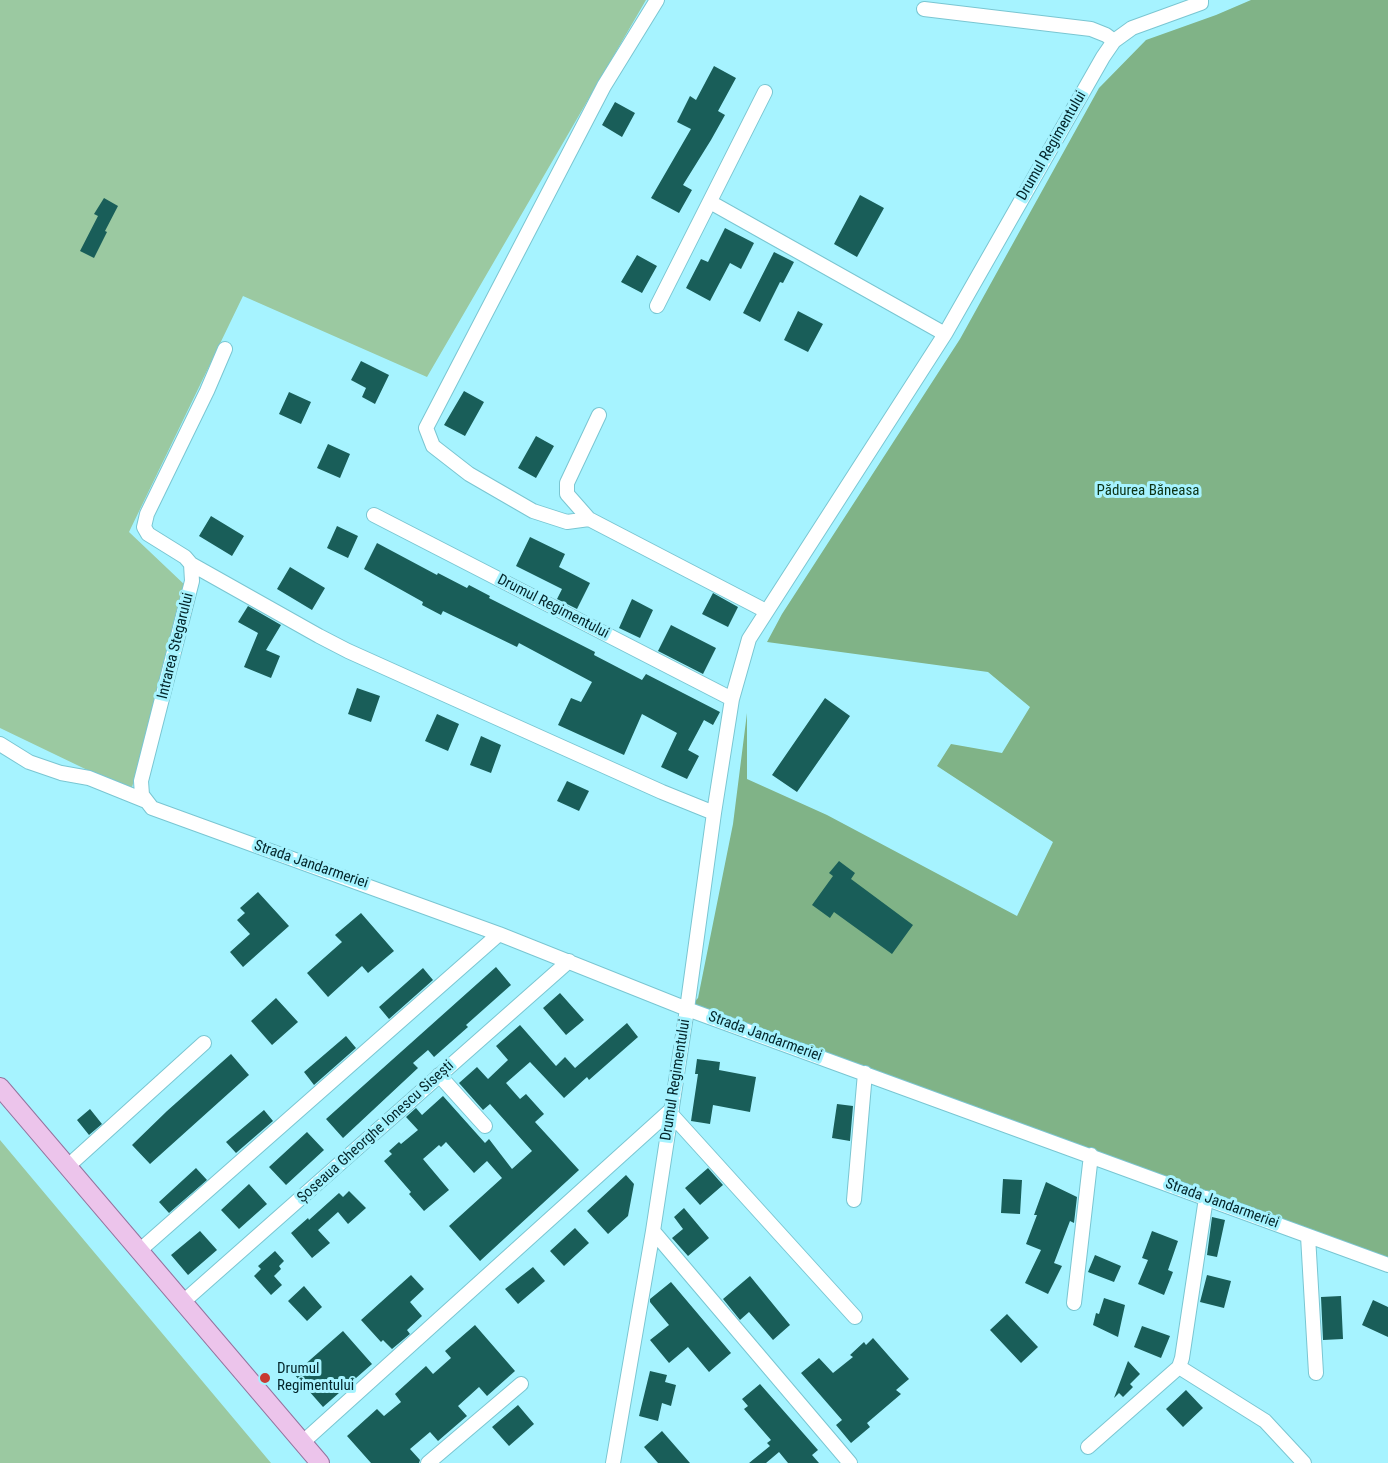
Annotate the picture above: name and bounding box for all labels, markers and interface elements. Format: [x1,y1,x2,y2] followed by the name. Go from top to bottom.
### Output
[1013,88,1091,204] street label: Drumul Regimentului
[1096,482,1200,500] park label: Pădurea Băneasa
[494,571,612,643] street label: Drumul Regimentului
[154,591,198,701] street label: Intrarea Stegarului
[252,837,370,893] street label: Strada Jandarmeriei
[706,1008,824,1066] street label: Strada Jandarmeriei
[657,1018,695,1142] street label: Drumul Regimentului
[294,1057,458,1207] street label: Șoseaua Gheorghe Ionescu Sisești
[1163,1175,1281,1233] street label: Strada Jandarmeriei
[277,1360,354,1395] place label: Drumul Regimentului
[258,1371,272,1385] marker: Drumul Regimentului

